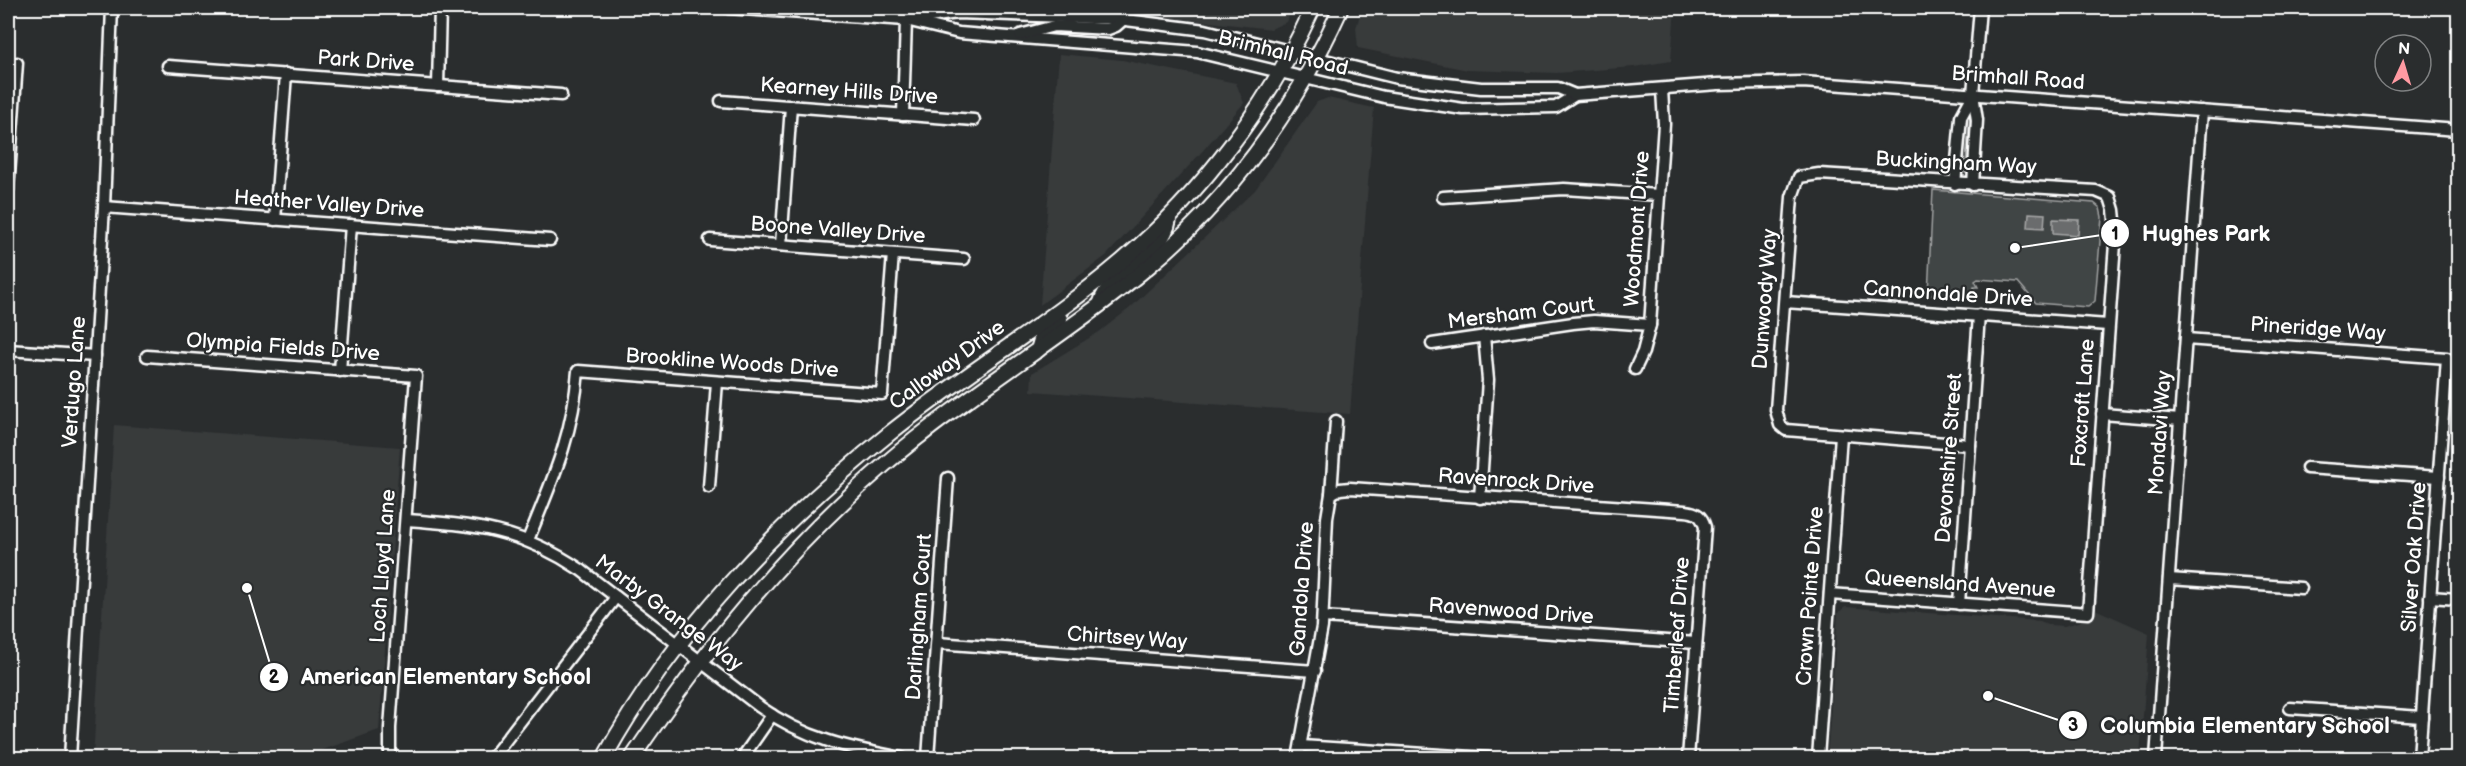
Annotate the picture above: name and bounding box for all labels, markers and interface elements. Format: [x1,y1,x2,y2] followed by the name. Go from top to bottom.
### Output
[1215,25,1351,81] street label: Brimhall Road
[2373,33,2433,93] north arrow
[2397,40,2411,59] text: N
[317,45,415,77] street label: Park Drive
[1951,61,2085,95] street label: Brimhall Road
[759,72,939,110] street label: Kearney Hills Drive
[1875,146,2038,180] street label: Buckingham Way
[1619,150,1655,308] street label: Woodmont Drive
[233,185,425,223] street label: Heather Valley Drive
[750,211,926,249] street label: Boone Valley Drive
[2100,213,2282,253] callout: Hughes Park
[2142,221,2271,248] text: Hughes Park
[2111,224,2119,245] text: 1
[1748,227,1782,370] street label: Dunwoody Way
[1862,276,2034,312] street label: Cannondale Drive
[1446,292,1596,334] street label: Mersham Court
[2249,312,2387,346] street label: Pineridge Way
[57,315,91,449] street label: Verdugo Lane
[884,315,1010,415] street label: Calloway Drive
[185,328,381,366] street label: Olympia Fields Drive
[2066,338,2100,468] street label: Foxcroft Lane
[625,343,839,383] street label: Brookline Woods Drive
[2143,369,2177,496] street label: Mondavi Way
[1931,372,1967,544] street label: Devonshire Street
[1437,463,1595,499] street label: Ravenrock Drive
[2396,481,2432,633] street label: Silver Oak Drive
[365,488,401,644] street label: Loch Lloyd Lane
[1791,505,1829,687] street label: Crown Pointe Drive
[1285,521,1319,657] street label: Gandola Drive
[901,532,937,701] street label: Darlingham Court
[590,549,748,677] street label: Marby Grange Way
[1659,556,1695,714] street label: Timberleaf Drive
[1864,565,2056,603] street label: Queensland Avenue
[1427,593,1595,629] street label: Ravenwood Drive
[1066,621,1188,655] street label: Chirtsey Way
[259,657,604,697] callout: American Elementary School
[300,664,591,691] text: American Elementary School
[269,667,280,688] text: 2
[2058,705,2402,745] callout: Columbia Elementary School
[2100,713,2390,740] text: Columbia Elementary School
[2068,715,2078,736] text: 3

